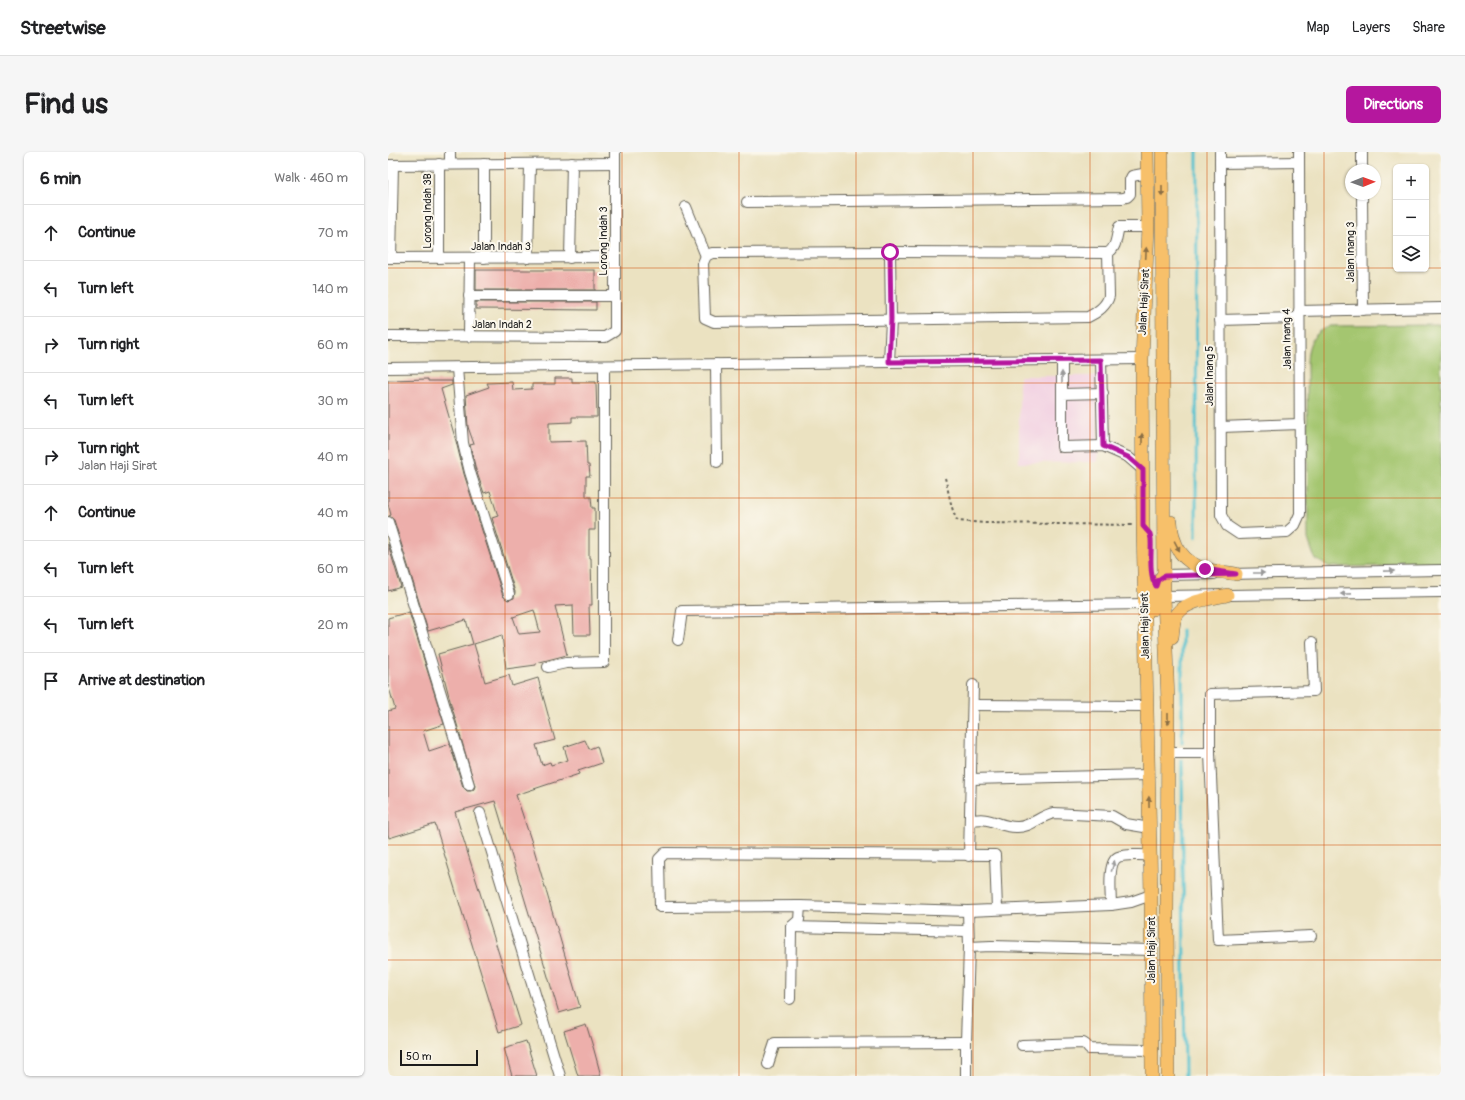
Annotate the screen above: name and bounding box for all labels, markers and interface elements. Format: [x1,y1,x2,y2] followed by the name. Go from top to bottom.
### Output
[20,16,106,40] text: Streetwise
[1307,19,1330,36] text: Map
[1352,19,1390,36] text: Layers
[1412,19,1445,36] text: Share
[1346,86,1441,123] button: Directions
[24,87,108,122] text: Find us
[1345,164,1381,200] north arrow
[1393,164,1429,272] map controls
[1393,164,1429,200] button: +
[40,168,81,189] text: 6 min
[274,170,348,186] text: Walk · 460 m
[421,173,434,249] street label: Lorong Indah 3B
[1159,185,1165,198] one-way arrow
[1393,200,1429,236] button: −
[597,206,610,276] street label: Lorong Indah 3
[40,222,62,244] icon: ahead
[1344,222,1357,282] street label: Jalan Inang 3
[78,223,136,242] text: Continue
[318,225,348,241] text: 70 m
[1393,236,1429,272] button: layers
[471,240,531,253] street label: Jalan Indah 3
[881,243,899,261] route start
[1143,247,1150,259] one-way arrow
[1136,268,1152,336] street label: Jalan Haji Sirat
[40,278,62,300] icon: left
[78,279,134,298] text: Turn left
[312,281,348,297] text: 140 m
[1280,308,1294,370] street label: Jalan Inang 4
[472,318,532,331] street label: Jalan Indah 2
[40,334,62,356] icon: right
[78,335,139,354] text: Turn right
[317,337,348,353] text: 60 m
[1203,346,1216,406] street label: Jalan Inang 5
[1059,370,1065,383] one-way arrow
[40,390,62,412] icon: left
[78,391,134,410] text: Turn left
[318,393,348,409] text: 30 m
[1139,432,1145,445] one-way arrow
[78,439,139,458] text: Turn right
[40,446,62,468] icon: right
[317,449,348,465] text: 40 m
[78,458,157,474] text: Jalan Haji Sirat
[40,502,62,524] icon: ahead
[78,503,136,522] text: Continue
[317,505,348,521] text: 40 m
[1174,540,1180,552] one-way arrow
[40,558,62,580] icon: left
[78,559,134,578] text: Turn left
[1196,560,1214,578] route end
[317,561,348,577] text: 60 m
[1383,568,1396,574] one-way arrow
[1253,570,1266,576] one-way arrow
[1339,591,1352,597] one-way arrow
[1138,592,1152,660] street label: Jalan Haji Sirat
[40,614,62,636] icon: left
[78,615,134,634] text: Turn left
[317,617,348,633] text: 20 m
[40,670,62,692] icon: arrive
[78,671,205,690] text: Arrive at destination
[1165,713,1171,726] one-way arrow
[1146,795,1152,808] one-way arrow
[1110,860,1116,872] one-way arrow
[1145,916,1158,983] street label: Jalan Haji Sirat
[400,1048,478,1067] scale bar
[406,1050,432,1063] text: 50 m

